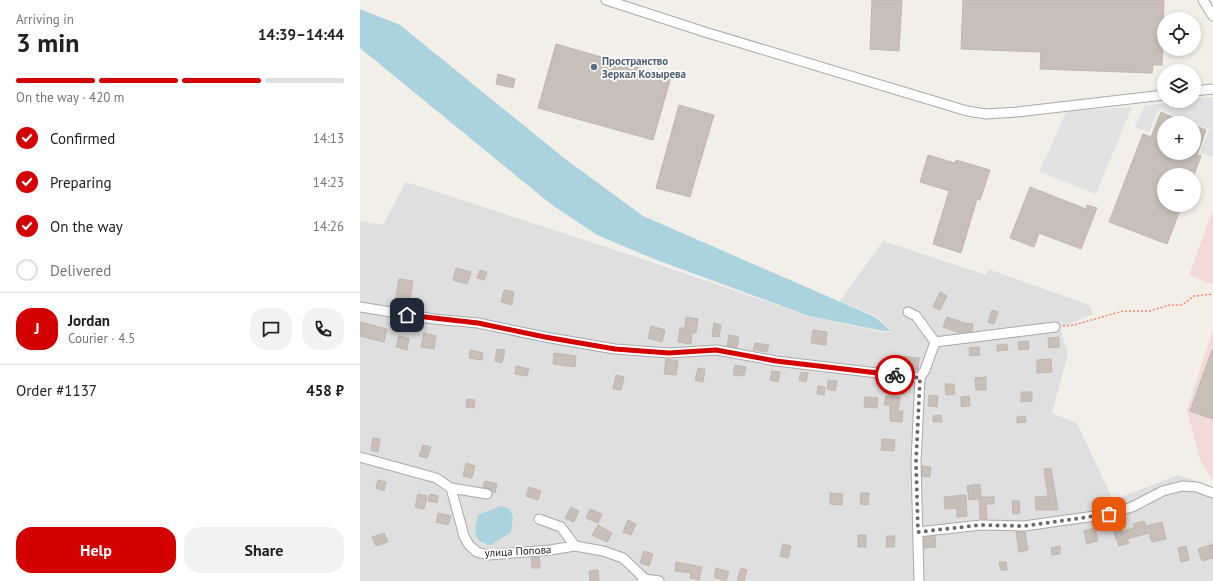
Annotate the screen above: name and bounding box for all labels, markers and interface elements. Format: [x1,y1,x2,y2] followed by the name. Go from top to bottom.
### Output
[16,11,74,28] text: Arriving in
[1157,12,1201,212] map controls
[1157,12,1201,56] button: locate
[258,25,344,44] text: 14:39–14:44
[16,26,79,59] text: 3 min
[602,54,686,81] place label: Пространство Зеркал Козырева
[589,62,599,72] marker: Пространство Зеркал Козырева
[1157,64,1201,108] button: layers
[16,89,124,106] text: On the way · 420 m
[1157,116,1201,160] button: +
[16,127,38,149] icon: check
[50,129,115,148] text: Confirmed
[313,130,344,147] text: 14:13
[1157,168,1201,212] button: −
[16,171,38,193] icon: check
[50,173,112,192] text: Preparing
[313,174,344,191] text: 14:23
[16,215,38,237] icon: check
[50,217,123,236] text: On the way
[313,218,344,235] text: 14:26
[50,261,111,280] text: Delivered
[390,298,424,332] pin
[396,304,418,326] icon: home
[250,308,292,350] button: chat
[302,308,344,350] button: phone
[68,311,110,330] text: Jordan
[34,319,40,338] text: J
[68,330,135,347] text: Courier · 4.5
[875,355,915,395] courier
[884,364,906,386] icon: bike
[16,381,97,400] text: Order #1137
[306,381,344,400] text: 458 ₽
[1092,497,1126,531] pin
[1098,503,1120,525] icon: bag
[16,527,176,573] button: Help
[184,527,344,573] button: Share
[484,542,552,560] street label: улица Попова

